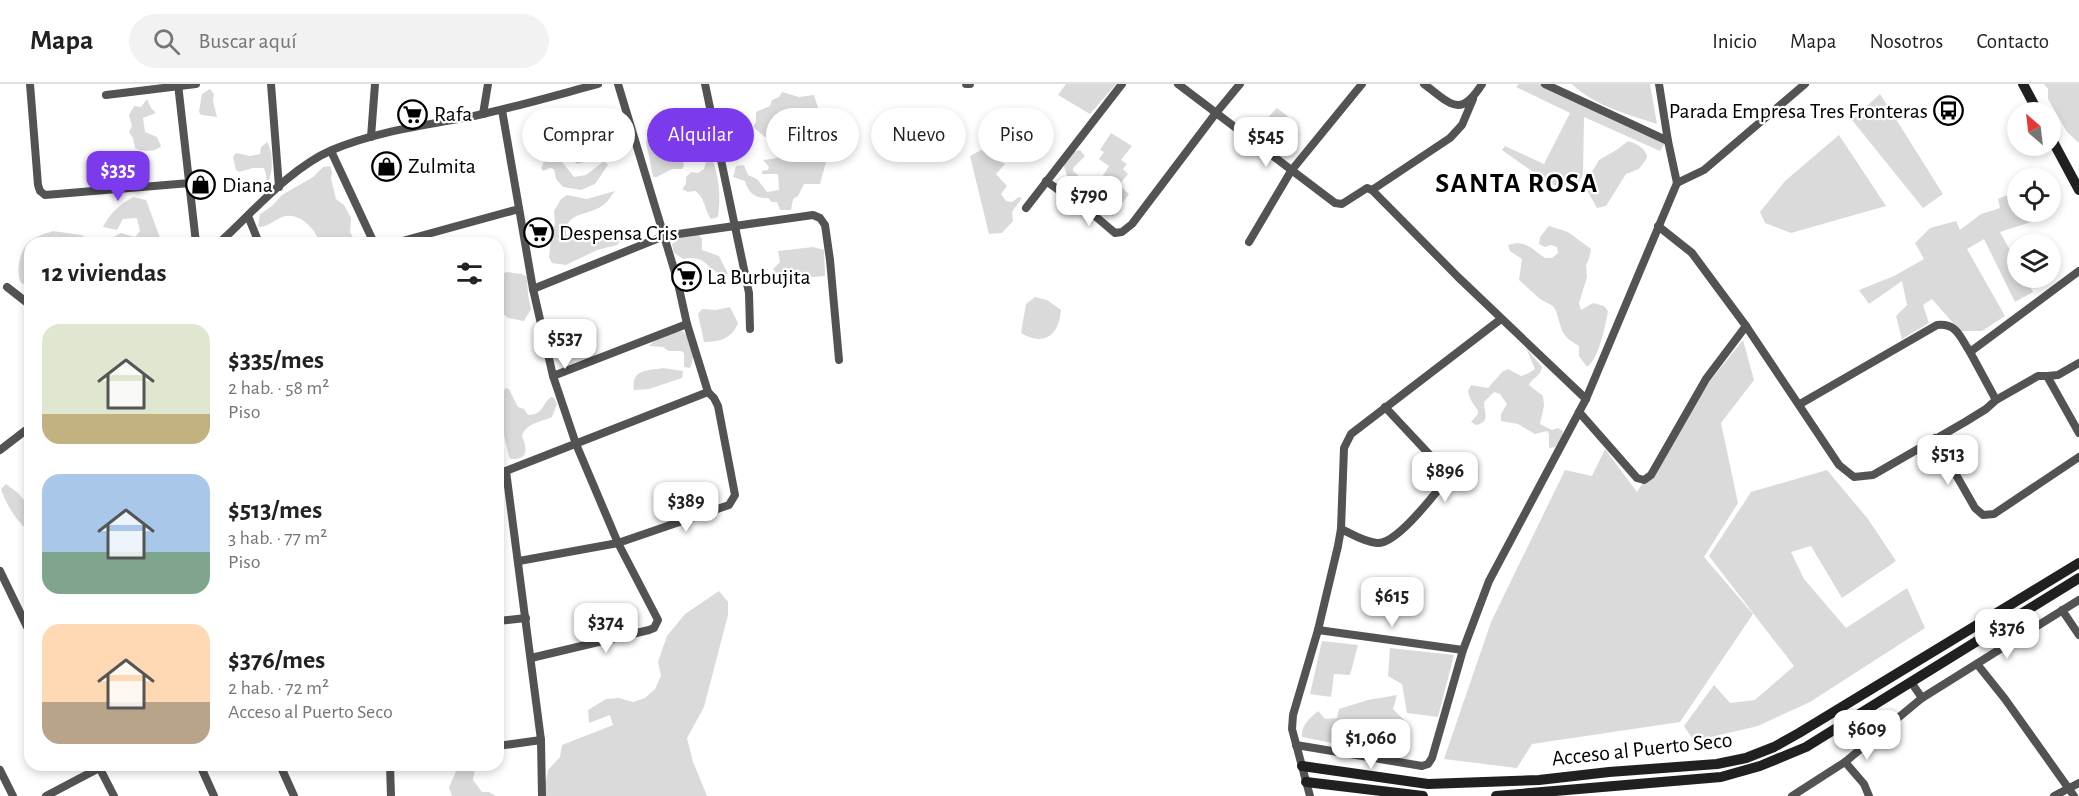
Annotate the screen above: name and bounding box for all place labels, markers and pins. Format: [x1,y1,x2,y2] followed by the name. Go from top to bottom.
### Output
[1933,95,1965,127] bus stop icon: Parada Empresa Tres Fronteras
[397,98,429,130] supermarket icon: Rafa
[1669,100,1928,122] place label: Parada Empresa Tres Fronteras
[434,103,472,125] place label: Rafa
[1230,117,1302,168] pin: $545
[371,150,403,182] shop icon: Zulmita
[82,151,154,202] pin: $335
[408,155,476,177] place label: Zulmita
[185,169,217,201] shop icon: Diana
[222,174,273,196] place label: Diana
[1053,176,1125,227] pin: $790
[522,217,554,249] supermarket icon: Despensa Cris
[559,222,678,244] place label: Despensa Cris
[670,261,702,293] supermarket icon: La Burbujita
[707,266,811,288] place label: La Burbujita
[529,319,601,370] pin: $537
[1912,435,1984,486] pin: $513
[1409,452,1481,503] pin: $896
[650,482,722,533] pin: $389
[1356,577,1428,628] pin: $615
[570,603,642,654] pin: $374
[1971,609,2043,660] pin: $376
[1831,710,1903,761] pin: $609
[1322,719,1420,770] pin: $1,060

